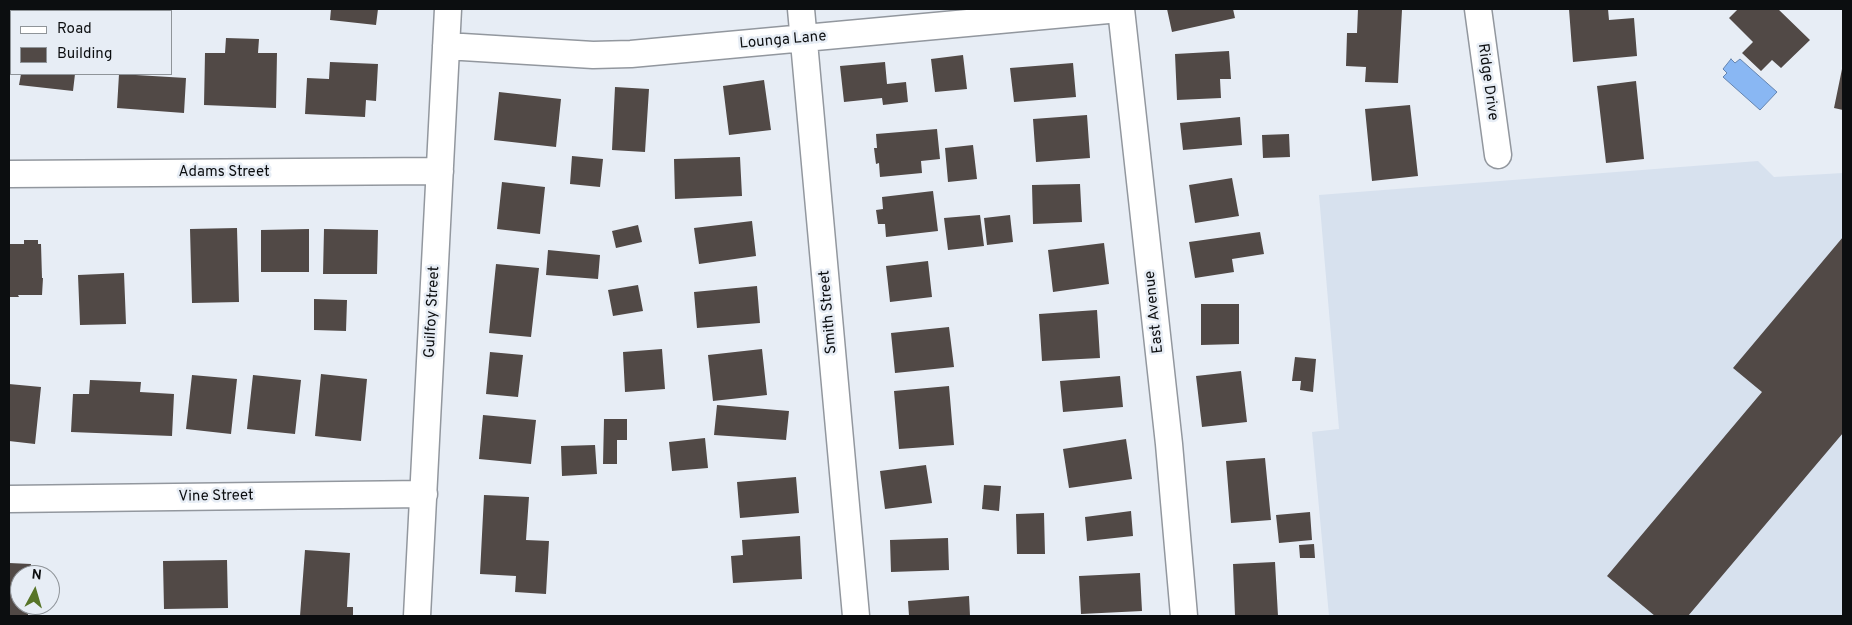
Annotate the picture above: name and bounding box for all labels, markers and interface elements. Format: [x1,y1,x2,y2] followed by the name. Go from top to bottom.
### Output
[10,10,172,75] legend
[57,20,92,39] text: Road
[739,28,827,54] street label: Lounga Lane
[1473,42,1501,122] street label: Ridge Drive
[57,45,112,64] text: Building
[178,164,270,182] street label: Adams Street
[422,266,444,358] street label: Guilfoy Street
[816,269,842,355] street label: Smith Street
[1142,270,1168,354] street label: East Avenue
[178,487,254,507] street label: Vine Street
[10,565,60,615] north arrow
[31,567,42,585] text: N

